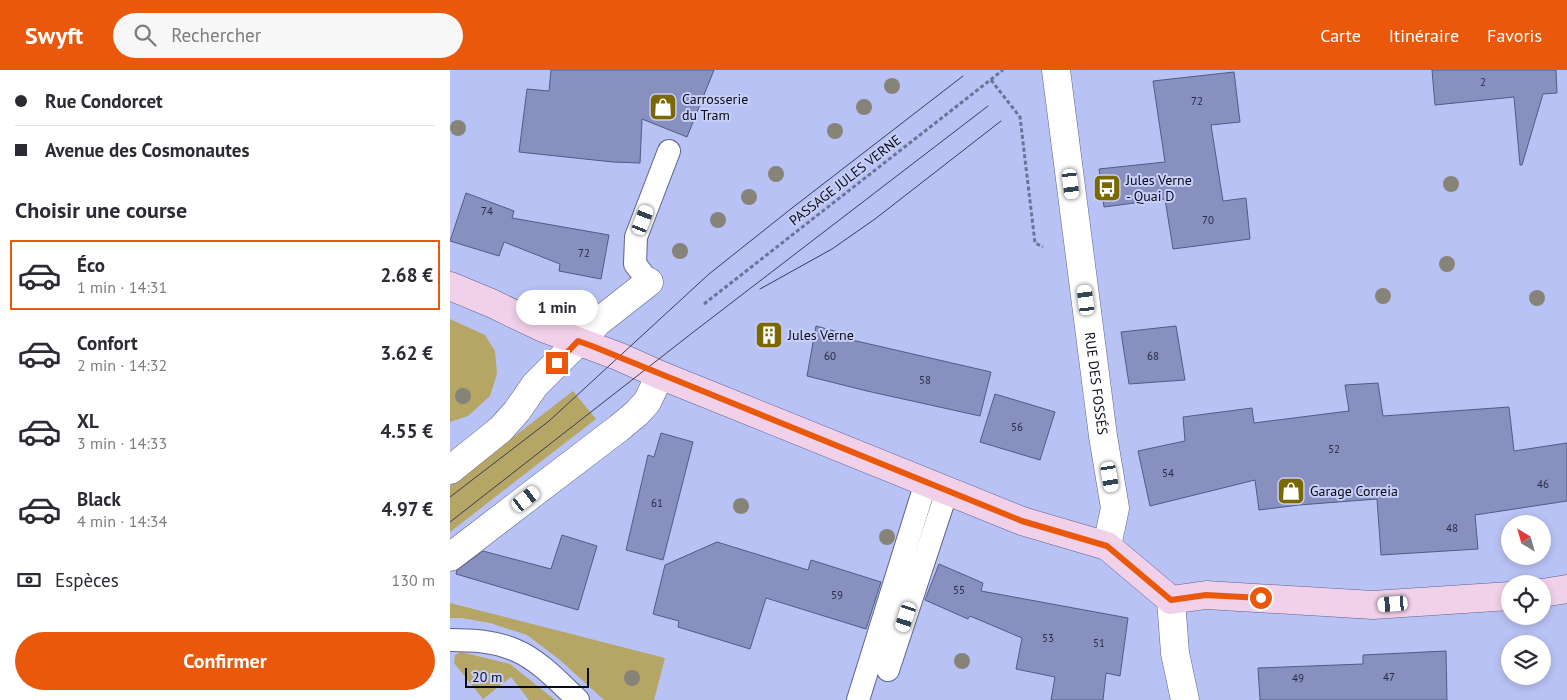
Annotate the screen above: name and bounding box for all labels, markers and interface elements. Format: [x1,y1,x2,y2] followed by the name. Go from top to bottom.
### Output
[113,13,463,58] search box
[25,20,83,51] text: Swyft
[131,21,159,49] icon: search
[171,23,261,47] text: Rechercher
[1320,24,1361,47] text: Carte
[1389,24,1459,47] text: Itinéraire
[1487,24,1542,47] text: Favoris
[1480,75,1486,89] house number: 2
[45,89,163,113] text: Rue Condorcet
[682,90,748,124] place label: Carrosserie du Tram
[648,92,678,122] shop icon: Carrosserie du Tram
[1191,94,1203,108] house number: 72
[785,131,905,229] street label: PASSAGE JULES VERNE
[45,138,249,162] text: Avenue des Cosmonautes
[1061,168,1080,200] car
[1125,171,1192,205] place label: Jules Verne - Quai D
[1092,173,1122,203] bus stop icon: Jules Verne - Quai D
[15,196,187,224] text: Choisir une course
[630,203,655,237] car
[481,204,493,218] house number: 74
[1202,213,1214,227] house number: 70
[578,246,590,260] house number: 72
[17,253,62,298] icon: car
[77,253,105,277] text: Éco
[380,263,433,287] text: 2.68 €
[77,277,167,297] text: 1 min · 14:31
[1076,284,1095,316] car
[516,290,598,326] callout: 1 min
[537,297,577,317] text: 1 min
[754,320,784,350] building icon: Jules Verne
[787,326,854,344] place label: Jules Verne
[17,331,62,376] icon: car
[77,331,138,355] text: Confort
[1081,331,1112,436] street label: RUE DES FOSSÉS
[380,341,433,365] text: 3.62 €
[824,349,836,363] house number: 60
[1147,349,1159,363] house number: 68
[546,352,568,374] route end
[77,355,167,375] text: 2 min · 14:32
[919,373,931,387] house number: 58
[17,409,62,454] icon: car
[77,409,99,433] text: XL
[380,419,433,443] text: 4.55 €
[1011,420,1023,434] house number: 56
[77,433,167,453] text: 3 min · 14:33
[1328,442,1340,456] house number: 52
[1100,461,1119,493] car
[1162,466,1174,480] house number: 54
[1276,476,1306,506] shop icon: Garage Correia
[1537,477,1549,491] house number: 46
[1310,482,1398,500] place label: Garage Correia
[509,484,542,514] car
[17,487,62,532] icon: car
[77,487,121,511] text: Black
[651,496,663,510] house number: 61
[381,497,433,521] text: 4.97 €
[77,511,167,531] text: 4 min · 14:34
[1501,515,1551,565] north arrow
[1501,515,1551,685] map controls
[1446,521,1458,535] house number: 48
[15,566,43,594] icon: cash
[55,568,119,592] text: Espèces
[392,570,435,590] text: 130 m
[1501,575,1551,625] button: locate
[953,583,965,597] house number: 55
[1250,587,1272,609] route start
[831,588,843,602] house number: 59
[1377,595,1408,613] car
[894,600,917,634] car
[1042,631,1054,645] house number: 53
[15,632,435,690] button: Confirmer
[1501,635,1551,685] button: layers
[1093,636,1105,650] house number: 51
[465,665,589,688] scale bar
[472,668,502,686] text: 20 m
[1383,670,1395,684] house number: 47
[1292,671,1304,685] house number: 49

